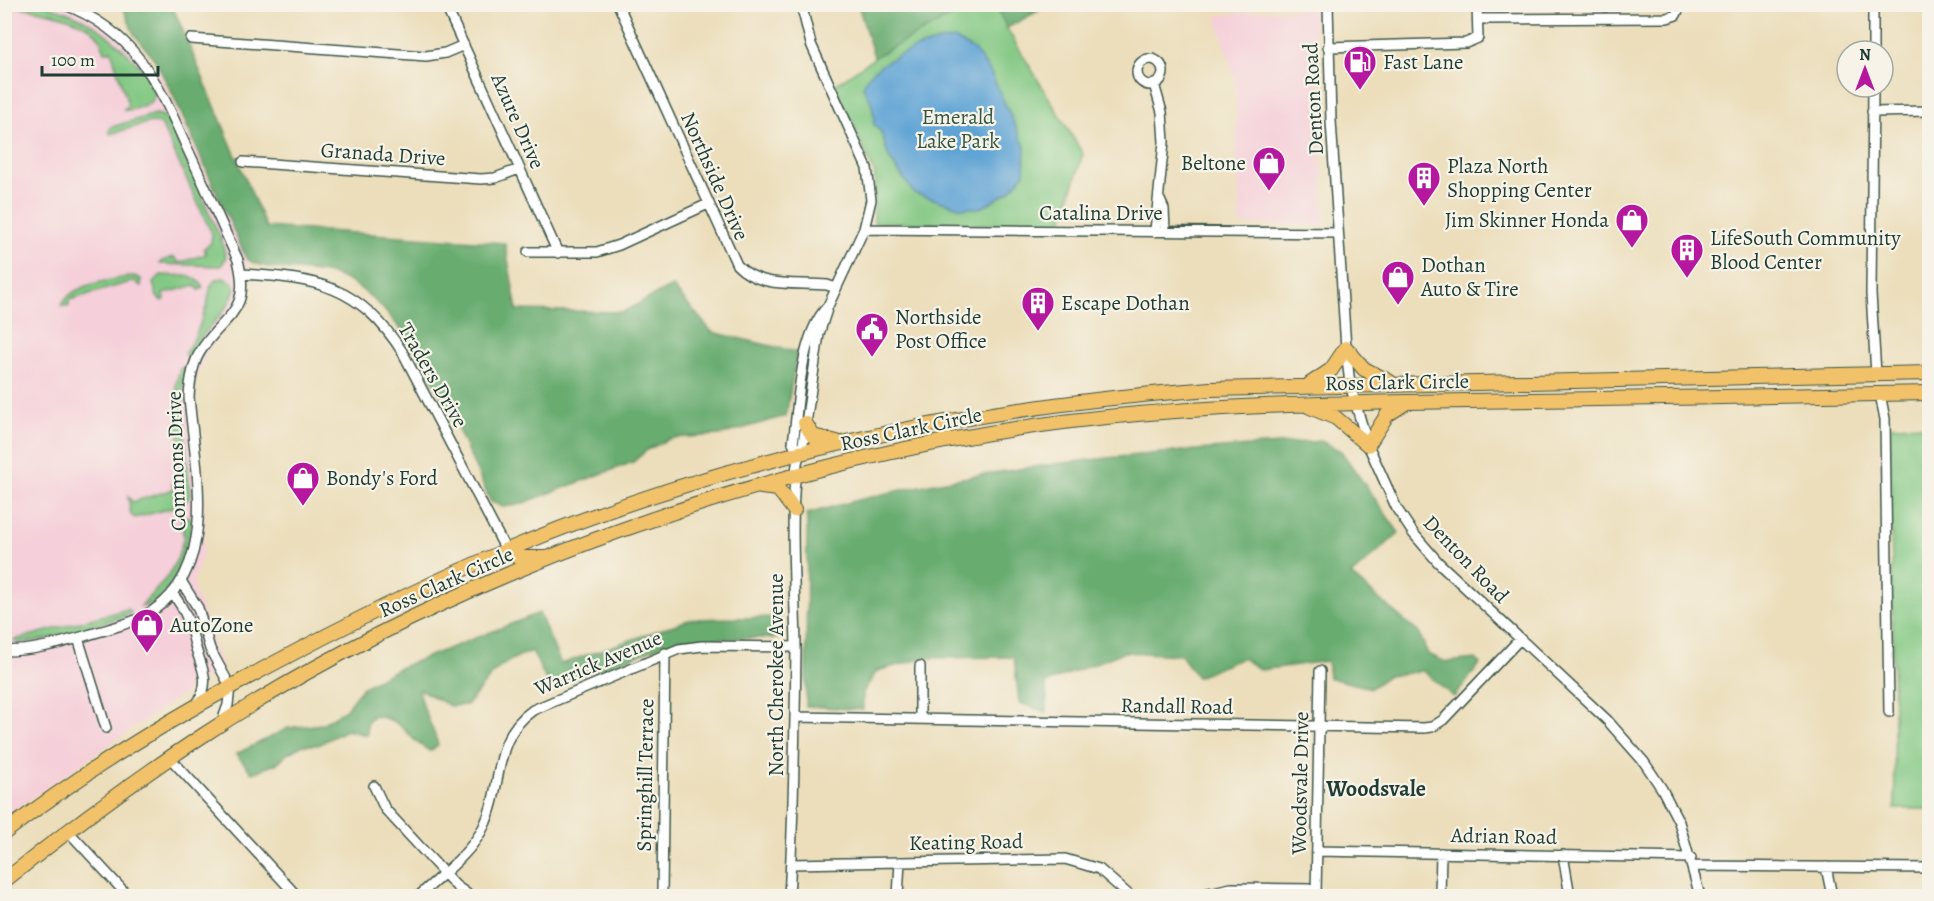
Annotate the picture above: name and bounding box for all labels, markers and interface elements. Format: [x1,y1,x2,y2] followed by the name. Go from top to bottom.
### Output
[42,39,158,77] scale bar
[1835,39,1895,99] north arrow
[1296,41,1330,156] street label: Denton Road
[1342,44,1378,91] fuel station icon: Fast Lane
[1859,44,1871,66] text: N
[51,48,95,72] text: 100 m
[1383,48,1464,76] place label: Fast Lane
[484,68,552,173] street label: Azure Drive
[916,103,1000,155] park label: Emerald Lake Park
[674,107,756,245] street label: Northside Drive
[320,136,446,172] street label: Granada Drive
[1251,145,1287,192] shop icon: Beltone
[1181,149,1246,177] place label: Beltone
[1447,152,1592,204] place label: Plaza North Shopping Center
[1406,160,1442,207] building icon: Plaza North Shopping Center
[1039,199,1163,227] street label: Catalina Drive
[1614,202,1650,249] shop icon: Jim Skinner Honda
[1445,206,1609,234] place label: Jim Skinner Honda
[1710,224,1901,276] place label: LifeSouth Community Blood Center
[1669,232,1705,279] building icon: LifeSouth Community Blood Center
[1420,251,1519,303] place label: Dothan Auto & Tire
[1380,259,1416,306] shop icon: Dothan Auto & Tire
[1020,285,1056,332] building icon: Escape Dothan
[1061,289,1190,317] place label: Escape Dothan
[895,303,987,355] place label: Northside Post Office
[854,311,890,358] public building icon: Northside Post Office
[392,317,474,433] street label: Traders Drive
[1325,367,1469,397] street label: Ross Clark Circle
[160,391,192,531] street label: Commons Drive
[838,400,984,458] street label: Ross Clark Circle
[285,460,321,507] shop icon: Bondy's Ford
[326,464,439,492] place label: Bondy's Ford
[1417,509,1516,610] street label: Denton Road
[374,540,518,624] street label: Ross Clark Circle
[762,573,790,777] street label: North Cherokee Avenue
[129,607,165,654] shop icon: AutoZone
[169,611,253,639] place label: AutoZone
[529,624,666,703] street label: Warrick Avenue
[1120,691,1234,721] street label: Randall Road
[630,698,660,852] street label: Springhill Terrace
[1285,711,1315,856] street label: Woodsvale Drive
[1325,774,1426,804] district label: Woodsvale
[1450,821,1558,851] street label: Adrian Road
[909,827,1024,857] street label: Keating Road

